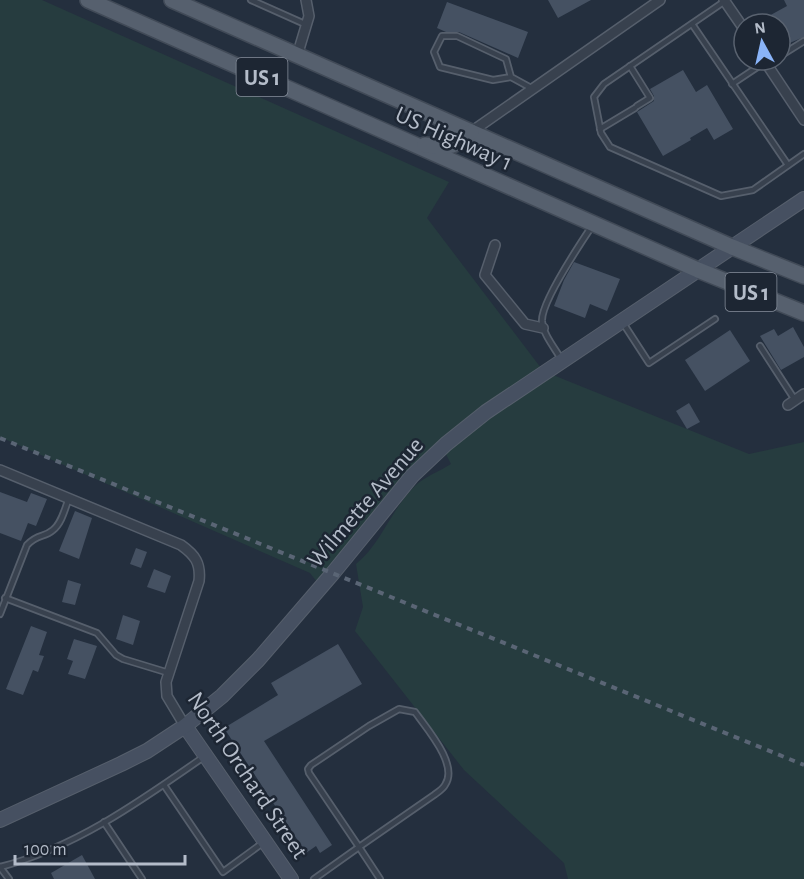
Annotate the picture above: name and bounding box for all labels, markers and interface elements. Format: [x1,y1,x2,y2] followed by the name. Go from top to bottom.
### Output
[732,12,792,72] north arrow
[753,19,767,37] text: N
[236,58,288,96] road number: US 1
[391,102,516,175] street label: US Highway 1
[726,273,777,311] road number: US 1
[303,433,428,572] street label: Wilmette Avenue
[183,688,312,864] street label: North Orchard Street
[15,828,184,866] scale bar
[24,841,67,859] text: 100 m

